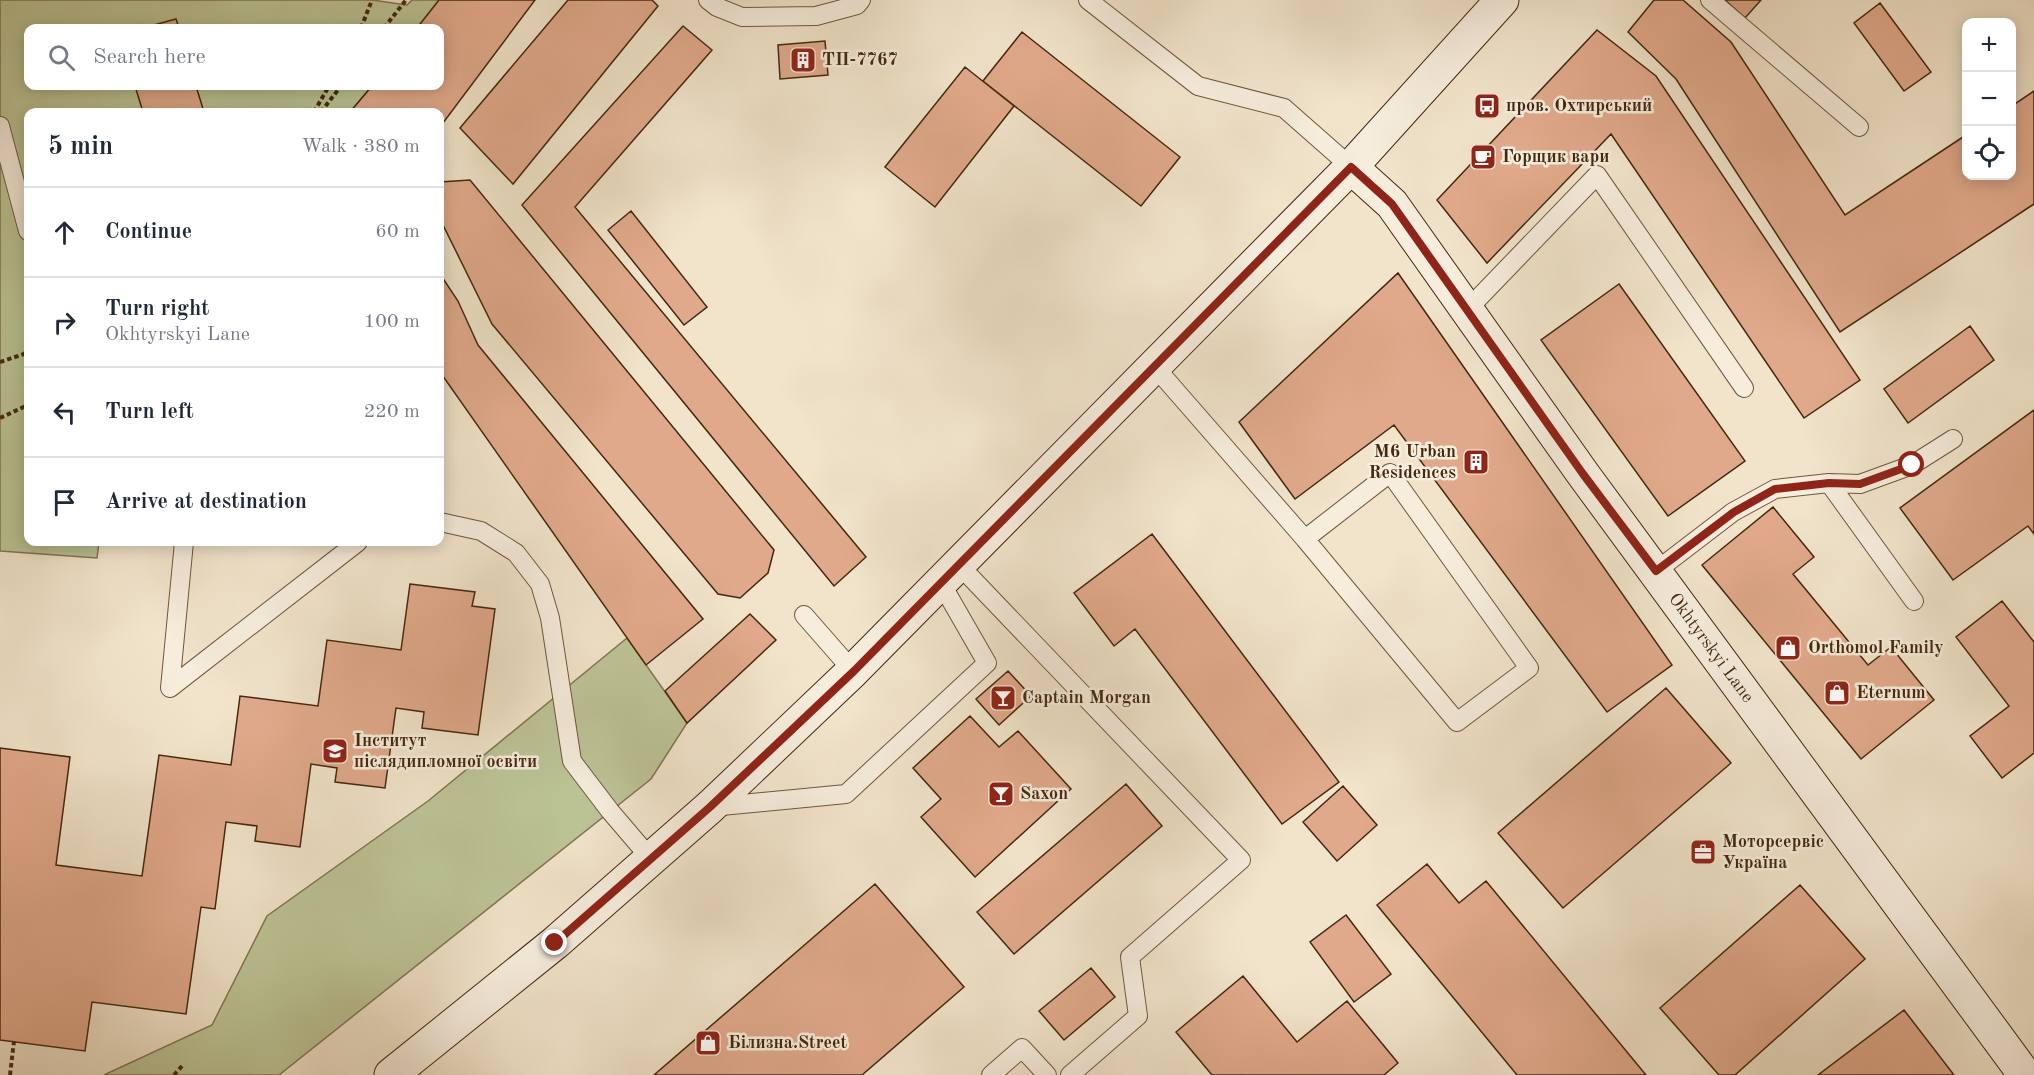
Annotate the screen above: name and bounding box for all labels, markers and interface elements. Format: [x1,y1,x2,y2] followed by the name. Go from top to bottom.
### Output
[1962,18,2016,180] map controls
[1962,18,2016,72] button: +
[24,24,444,90] search box
[45,41,78,74] icon: search
[788,45,818,75] building icon: ТП-7767
[93,46,206,68] text: Search here
[822,51,898,69] place label: ТП-7767
[1962,72,2016,126] button: −
[1472,91,1502,121] bus stop icon: пров. Охтирський
[1506,97,1652,115] place label: пров. Охтирський
[1962,126,2016,180] button: locate
[48,134,113,160] text: 5 min
[301,137,420,157] text: Walk · 380 m
[1468,142,1498,172] cafe icon: Горщик вари
[1502,148,1610,166] place label: Горщик вари
[48,216,81,249] icon: ahead
[105,221,192,243] text: Continue
[375,222,420,242] text: 60 m
[105,298,209,320] text: Turn right
[48,306,81,339] icon: right
[364,312,420,332] text: 100 m
[105,325,250,345] text: Okhtyrskyi Lane
[48,396,81,429] icon: left
[105,401,194,423] text: Turn left
[364,402,420,422] text: 220 m
[1368,443,1456,482] place label: M6 Urban Residences
[1461,447,1491,477] building icon: M6 Urban Residences
[1898,451,1924,477] route start
[48,486,81,519] icon: arrive
[105,491,307,513] text: Arrive at destination
[1665,590,1757,706] street label: Okhtyrskyi Lane
[1773,633,1803,663] shop icon: Orthomol Family
[1808,639,1944,657] place label: Orthomol Family
[1822,678,1852,708] shop icon: Eternum
[988,683,1018,713] bar icon: Captain Morgan
[1856,684,1926,702] place label: Eternum
[1022,689,1151,707] place label: Captain Morgan
[354,732,537,771] place label: Інститут післядипломної освіти
[320,736,350,766] school or university icon: Інститут післядипломної освіти
[986,779,1016,809] bar icon: Saxon
[1020,785,1068,803] place label: Saxon
[1722,833,1824,872] place label: Моторсервіс Україна
[1688,837,1718,867] office icon: Моторсервіс Україна
[541,929,567,955] route end
[693,1028,723,1058] shop icon: Білизна.Street
[728,1034,847,1052] place label: Білизна.Street

